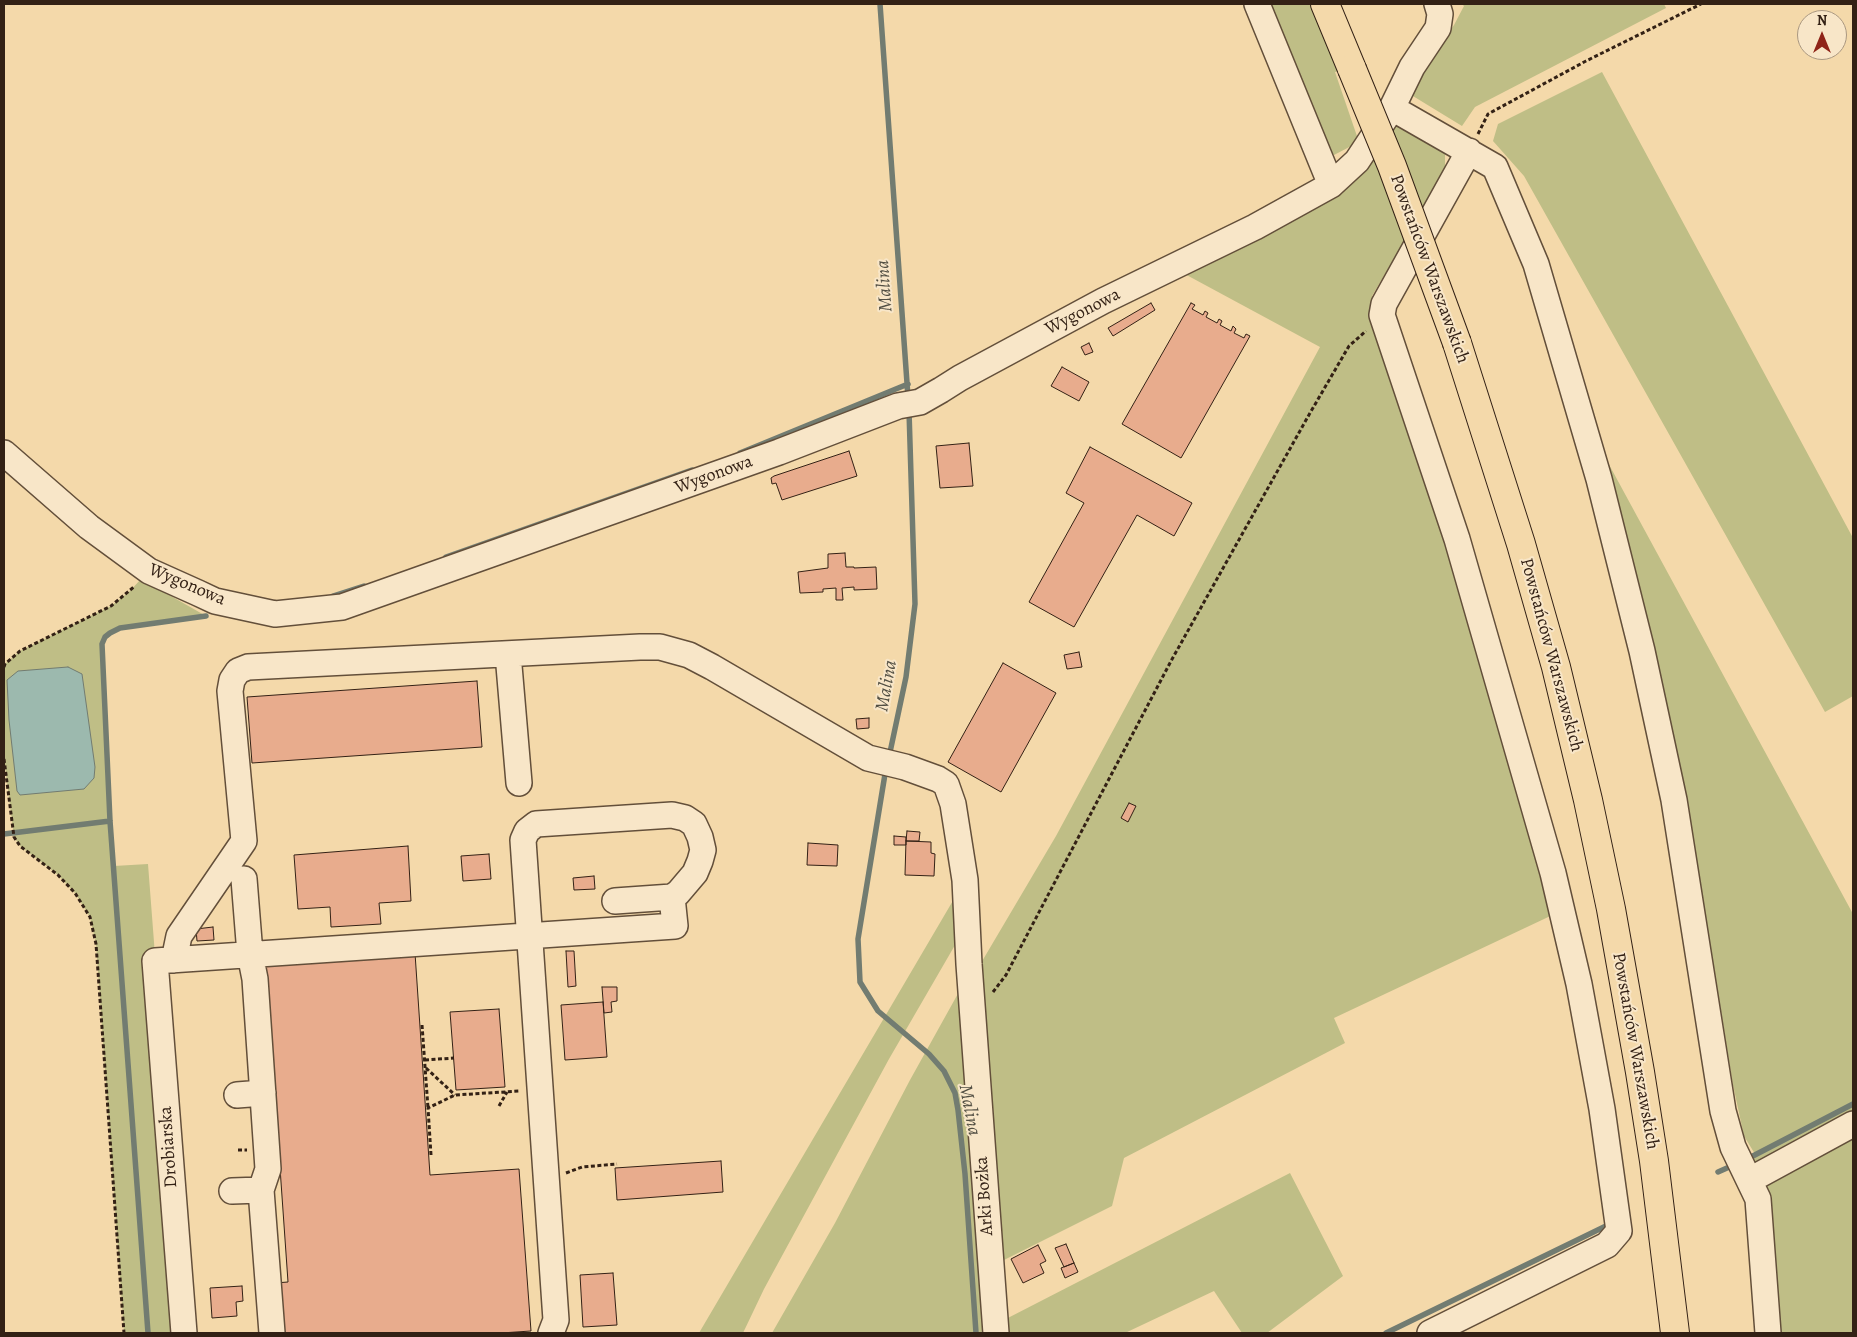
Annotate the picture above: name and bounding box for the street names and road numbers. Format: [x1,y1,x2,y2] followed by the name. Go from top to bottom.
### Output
[1385,171,1473,367] street label: Powstańców Warszawskich
[1042,284,1124,340] street label: Wygonowa
[672,451,756,499] street label: Wygonowa
[1515,556,1587,754] street label: Powstańców Warszawskich
[145,559,229,611] street label: Wygonowa
[1607,951,1663,1151] street label: Powstańców Warszawskich
[155,1105,183,1189] street label: Drobiarska
[971,1156,999,1236] street label: Arki Bożka

